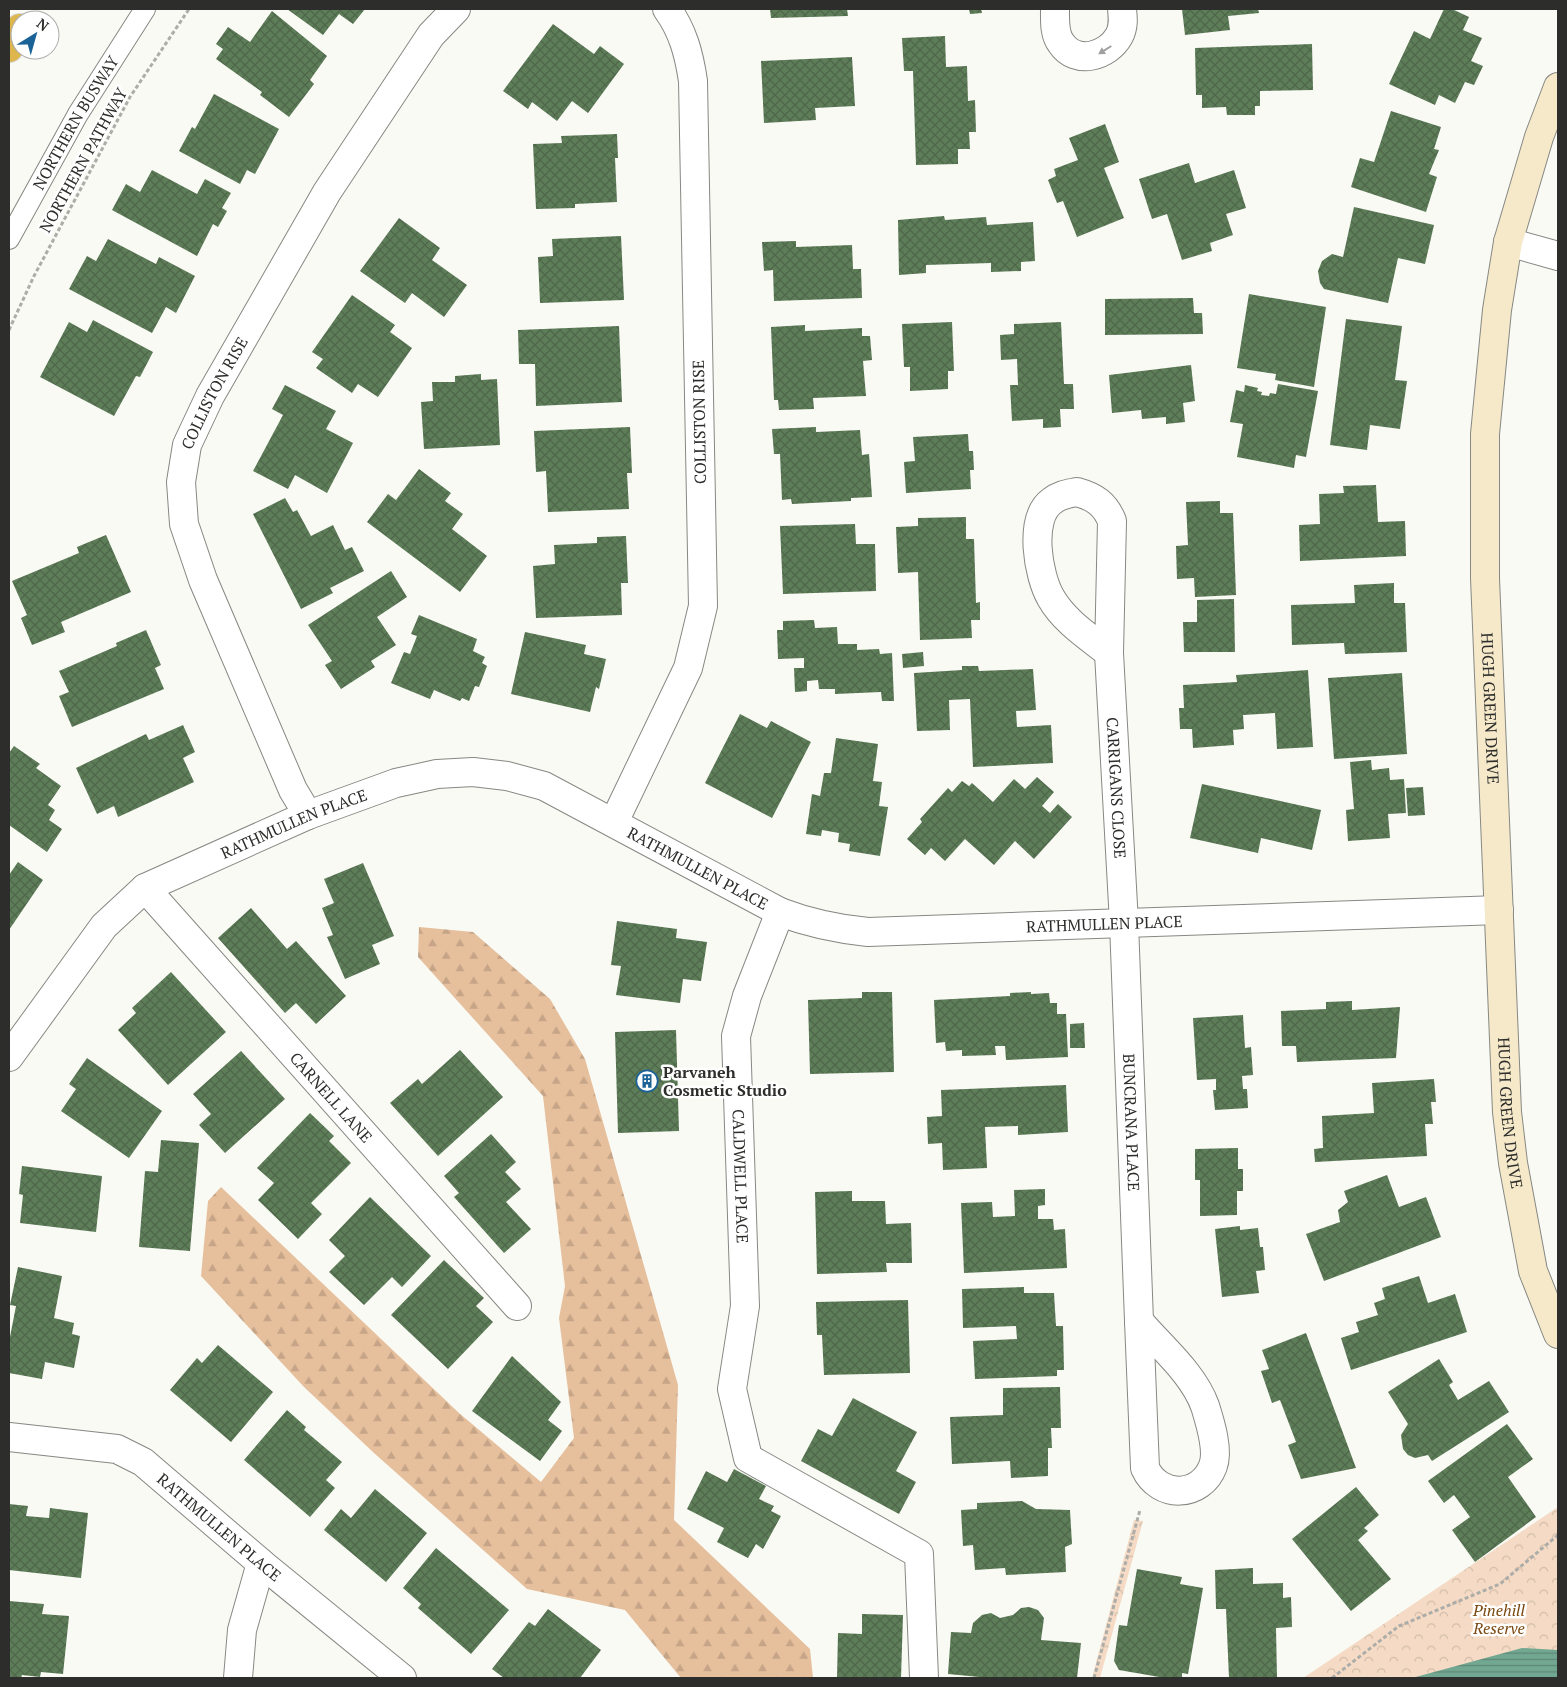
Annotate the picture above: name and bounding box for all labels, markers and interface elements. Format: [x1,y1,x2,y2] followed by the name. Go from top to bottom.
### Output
[10,10,60,60] north arrow
[33,13,53,35] text: N
[1098,46,1111,55] one-way arrow
[27,51,124,194] street label: NORTHERN BUSWAY
[34,83,132,236] street label: NORTHERN PATHWAY
[176,333,253,453] street label: COLLISTON RISE
[687,360,711,484] street label: COLLISTON RISE
[1476,632,1504,785] street label: HUGH GREEN DRIVE
[1102,717,1131,859] street label: CARRIGANS CLOSE
[217,783,370,864] street label: RATHMULLEN PLACE
[624,822,772,915] street label: RATHMULLEN PLACE
[1026,910,1183,937] street label: RATHMULLEN PLACE
[1493,1037,1528,1190] street label: HUGH GREEN DRIVE
[285,1047,377,1147] street label: CARNELL LANE
[1118,1053,1145,1192] street label: BUNCRANA PLACE
[663,1061,787,1101] place label: Parvaneh Cosmetic Studio
[635,1069,659,1093] building icon: Parvaneh Cosmetic Studio
[727,1109,754,1244] street label: CALDWELL PLACE
[153,1468,286,1586] street label: RATHMULLEN PLACE
[1472,1599,1526,1639] park label: Pinehill Reserve

